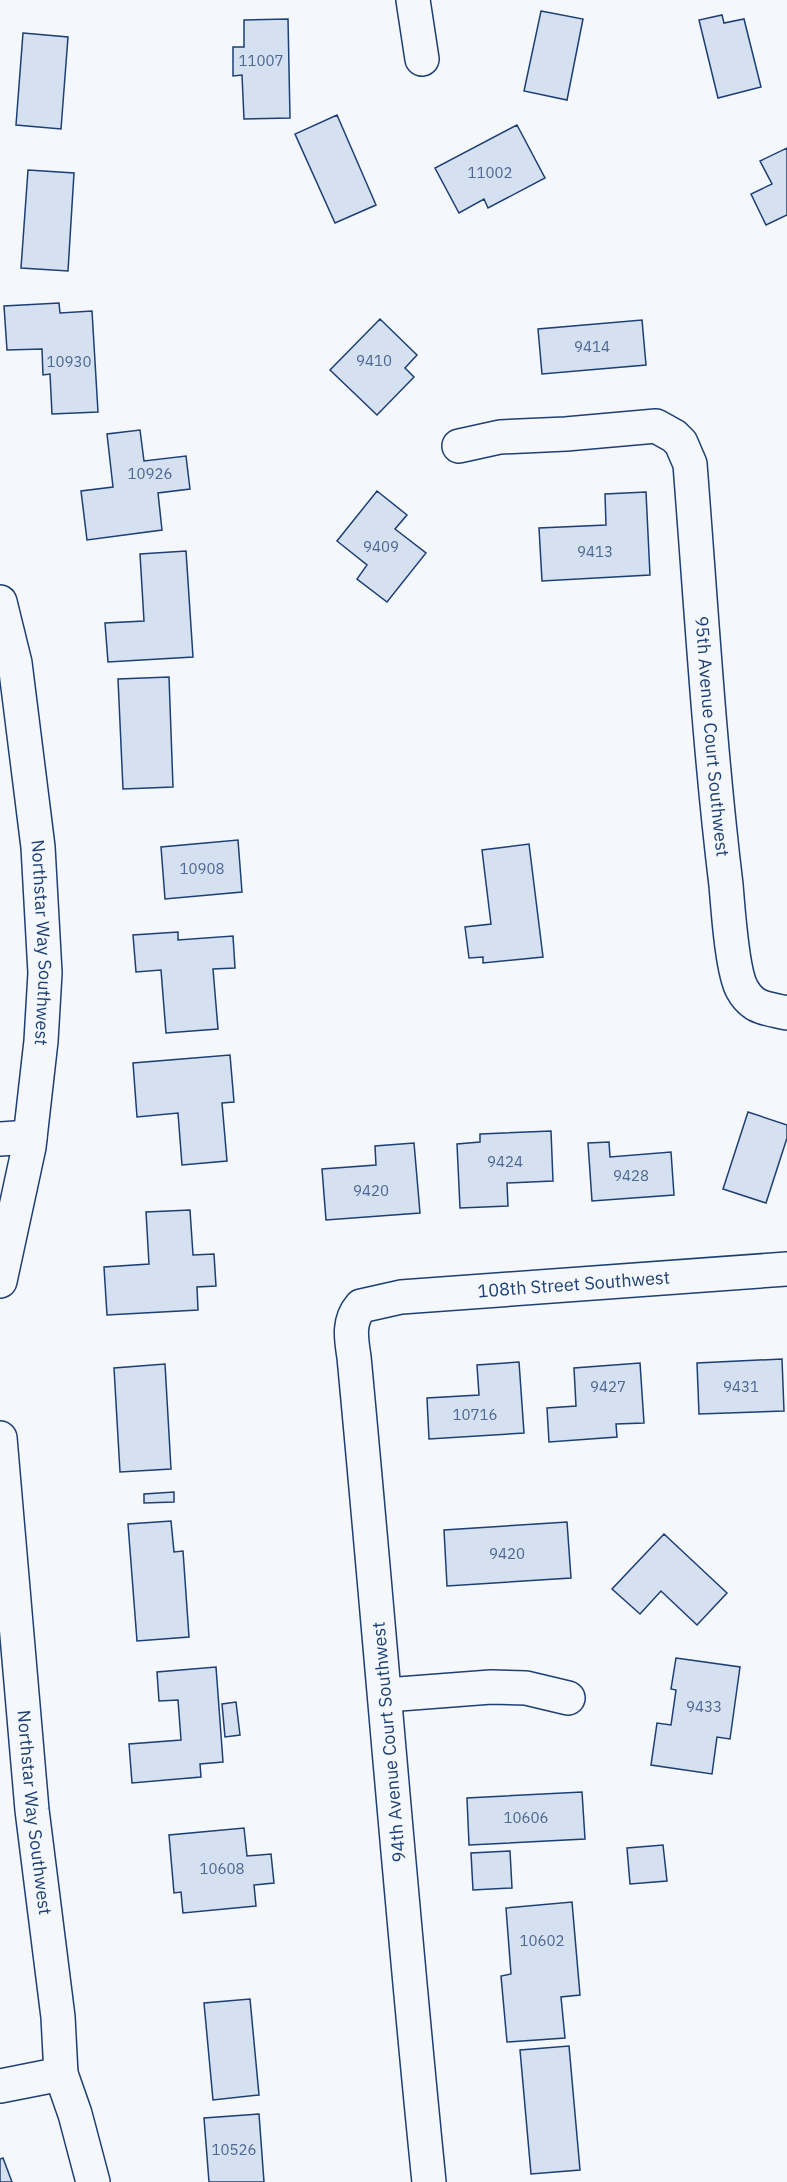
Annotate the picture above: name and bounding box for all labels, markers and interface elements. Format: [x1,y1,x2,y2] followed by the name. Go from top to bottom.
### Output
[238,51,284,70] house number: 11007
[467,163,513,182] house number: 11002
[574,337,610,356] house number: 9414
[356,351,392,370] house number: 9410
[46,352,92,371] house number: 10930
[127,464,173,483] house number: 10926
[363,537,399,556] house number: 9409
[577,542,613,561] house number: 9413
[690,615,735,858] street label: 95th Avenue Court Southwest
[26,838,57,1047] street label: Northstar Way Southwest
[179,859,225,878] house number: 10908
[487,1152,523,1171] house number: 9424
[613,1166,649,1185] house number: 9428
[353,1181,389,1200] house number: 9420
[477,1266,671,1302] street label: 108th Street Southwest
[590,1377,626,1396] house number: 9427
[723,1377,759,1396] house number: 9431
[452,1405,498,1424] house number: 10716
[489,1544,525,1563] house number: 9420
[367,1621,410,1863] street label: 94th Avenue Court Southwest
[686,1697,722,1716] house number: 9433
[12,1709,57,1916] street label: Northstar Way Southwest
[503,1808,549,1827] house number: 10606
[199,1859,245,1878] house number: 10608
[519,1931,565,1950] house number: 10602
[211,2140,257,2159] house number: 10526

